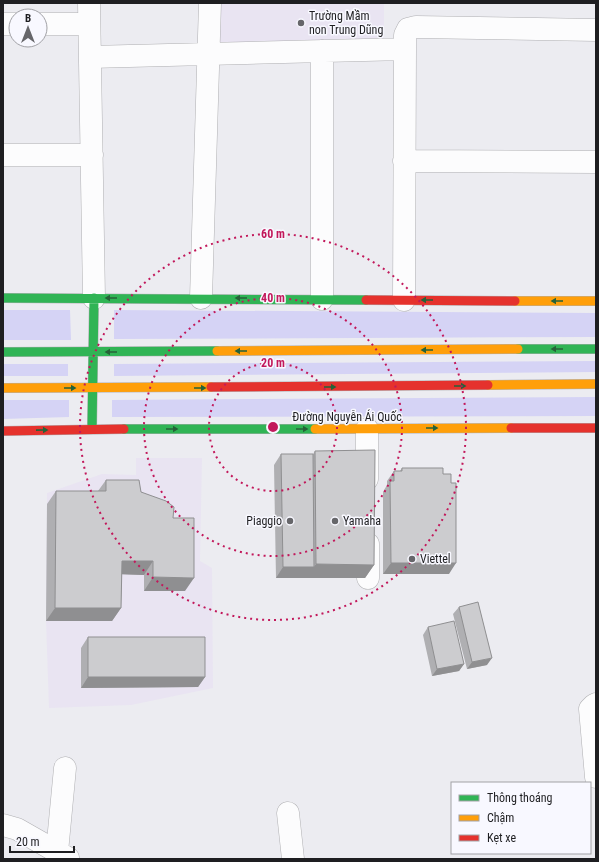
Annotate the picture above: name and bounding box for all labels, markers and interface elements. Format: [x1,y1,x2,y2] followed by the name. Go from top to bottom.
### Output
[8,8,48,48] north arrow
[309,9,383,37] place label: Trường Mầm non Trung Dũng
[25,12,31,25] text: B
[296,18,306,28] marker: Trường Mầm non Trung Dũng
[261,227,285,241] text: 60 m
[261,291,285,305] text: 40 m
[104,295,117,301] one-way arrow
[234,295,247,301] one-way arrow
[420,297,433,303] one-way arrow
[550,298,563,304] one-way arrow
[550,346,563,352] one-way arrow
[420,347,433,353] one-way arrow
[234,348,247,354] one-way arrow
[104,349,117,355] one-way arrow
[261,356,285,370] text: 20 m
[454,382,466,389] one-way arrow
[324,384,337,390] one-way arrow
[64,385,77,391] one-way arrow
[194,385,207,391] one-way arrow
[292,409,402,424] street label: Đường Nguyễn Ái Quốc
[266,420,280,434] centre of rings
[426,425,439,431] one-way arrow
[166,426,179,432] one-way arrow
[296,426,309,432] one-way arrow
[36,427,48,434] one-way arrow
[246,514,282,528] place label: Piaggio
[343,514,381,528] place label: Yamaha
[285,516,295,526] marker: Piaggio
[330,516,340,526] marker: Yamaha
[420,552,451,566] place label: Viettel
[407,554,417,564] marker: Viettel
[451,782,591,854] legend
[487,791,552,805] text: Thông thoáng
[487,811,514,825] text: Chậm
[10,828,74,854] scale bar
[487,831,516,845] text: Kẹt xe
[16,835,40,849] text: 20 m

